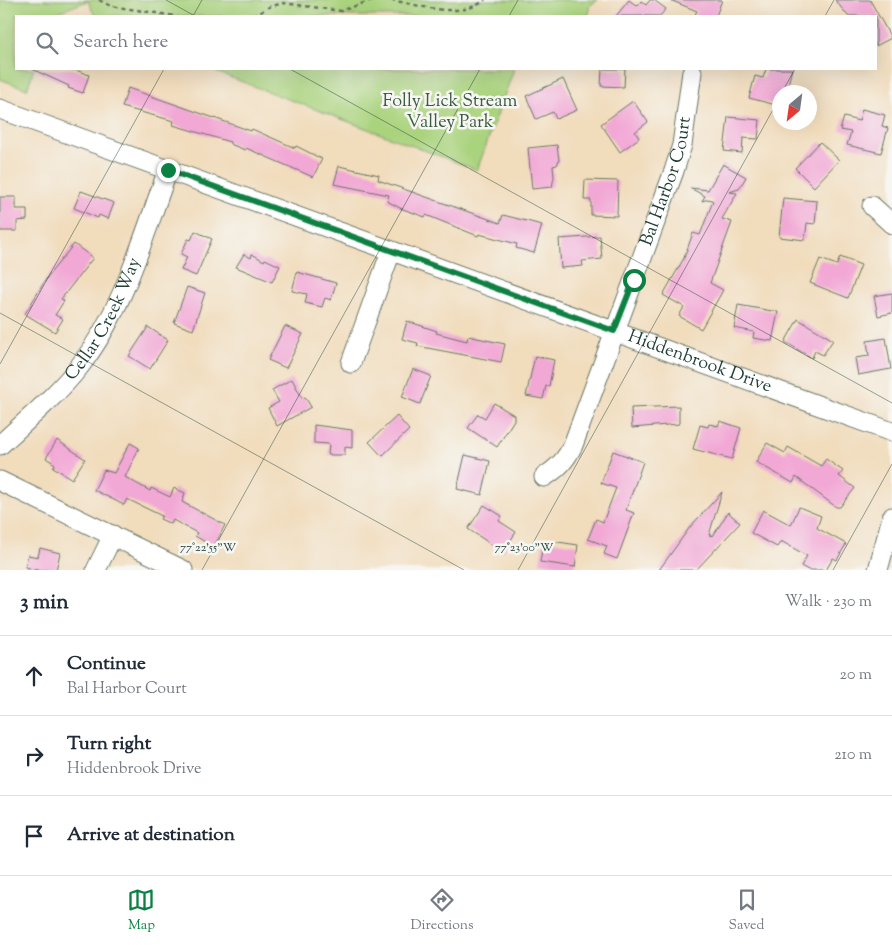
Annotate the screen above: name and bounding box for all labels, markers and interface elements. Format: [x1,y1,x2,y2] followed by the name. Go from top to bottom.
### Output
[15,15,877,70] search box
[33,29,61,57] icon: search
[73,29,168,56] text: Search here
[772,85,817,130] north arrow
[383,89,518,136] park label: Folly Lick Stream Valley Park
[634,115,699,250] street label: Bal Harbor Court
[157,159,180,182] route end
[59,254,148,387] street label: Cellar Creek Way
[623,269,646,292] route start
[624,324,775,400] street label: Hiddenbrook Drive
[180,539,237,557] text: 77°22'55"W
[495,539,554,557] text: 77°23'00"W
[20,588,69,618] text: 3 min
[785,591,872,614] text: Walk · 230 m
[67,651,146,678] text: Continue
[20,662,48,690] icon: ahead
[839,664,872,687] text: 20 m
[67,678,187,701] text: Bal Harbor Court
[67,731,151,758] text: Turn right
[20,742,48,770] icon: right
[834,744,872,767] text: 210 m
[67,758,201,781] text: Hiddenbrook Drive
[20,822,48,850] icon: arrive
[67,822,235,849] text: Arrive at destination
[127,886,155,936] tab: Map
[410,886,474,936] tab: Directions
[729,886,764,936] tab: Saved

